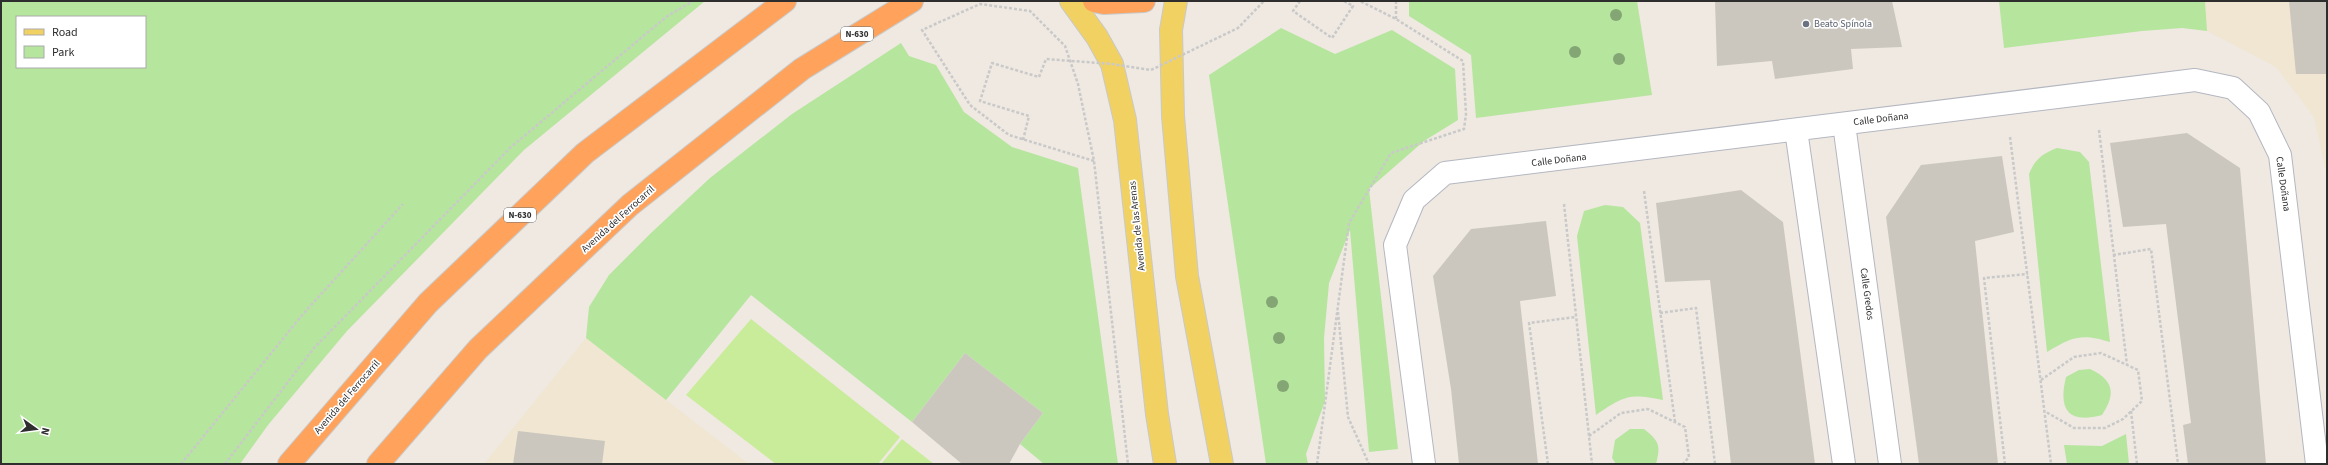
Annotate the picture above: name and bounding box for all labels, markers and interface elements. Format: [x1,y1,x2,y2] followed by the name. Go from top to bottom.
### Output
[16,16,146,68] legend
[1814,17,1872,31] place label: Beato Spínola
[1801,19,1811,29] marker: Beato Spínola
[52,24,78,41] text: Road
[841,27,873,41] road number: N-630
[52,44,74,61] text: Park
[1853,109,1909,129] street label: Calle Doñana
[1531,150,1587,170] street label: Calle Doñana
[2272,156,2294,212] street label: Calle Doñana
[1125,180,1149,272] street label: Avenida de las Arenas
[578,182,658,256] street label: Avenida del Ferrocarril
[504,208,536,222] road number: N-630
[1856,267,1878,321] street label: Calle Gredos
[311,357,383,437] street label: Avenida del Ferrocarril
[16,409,56,449] north arrow
[37,426,53,437] text: N

